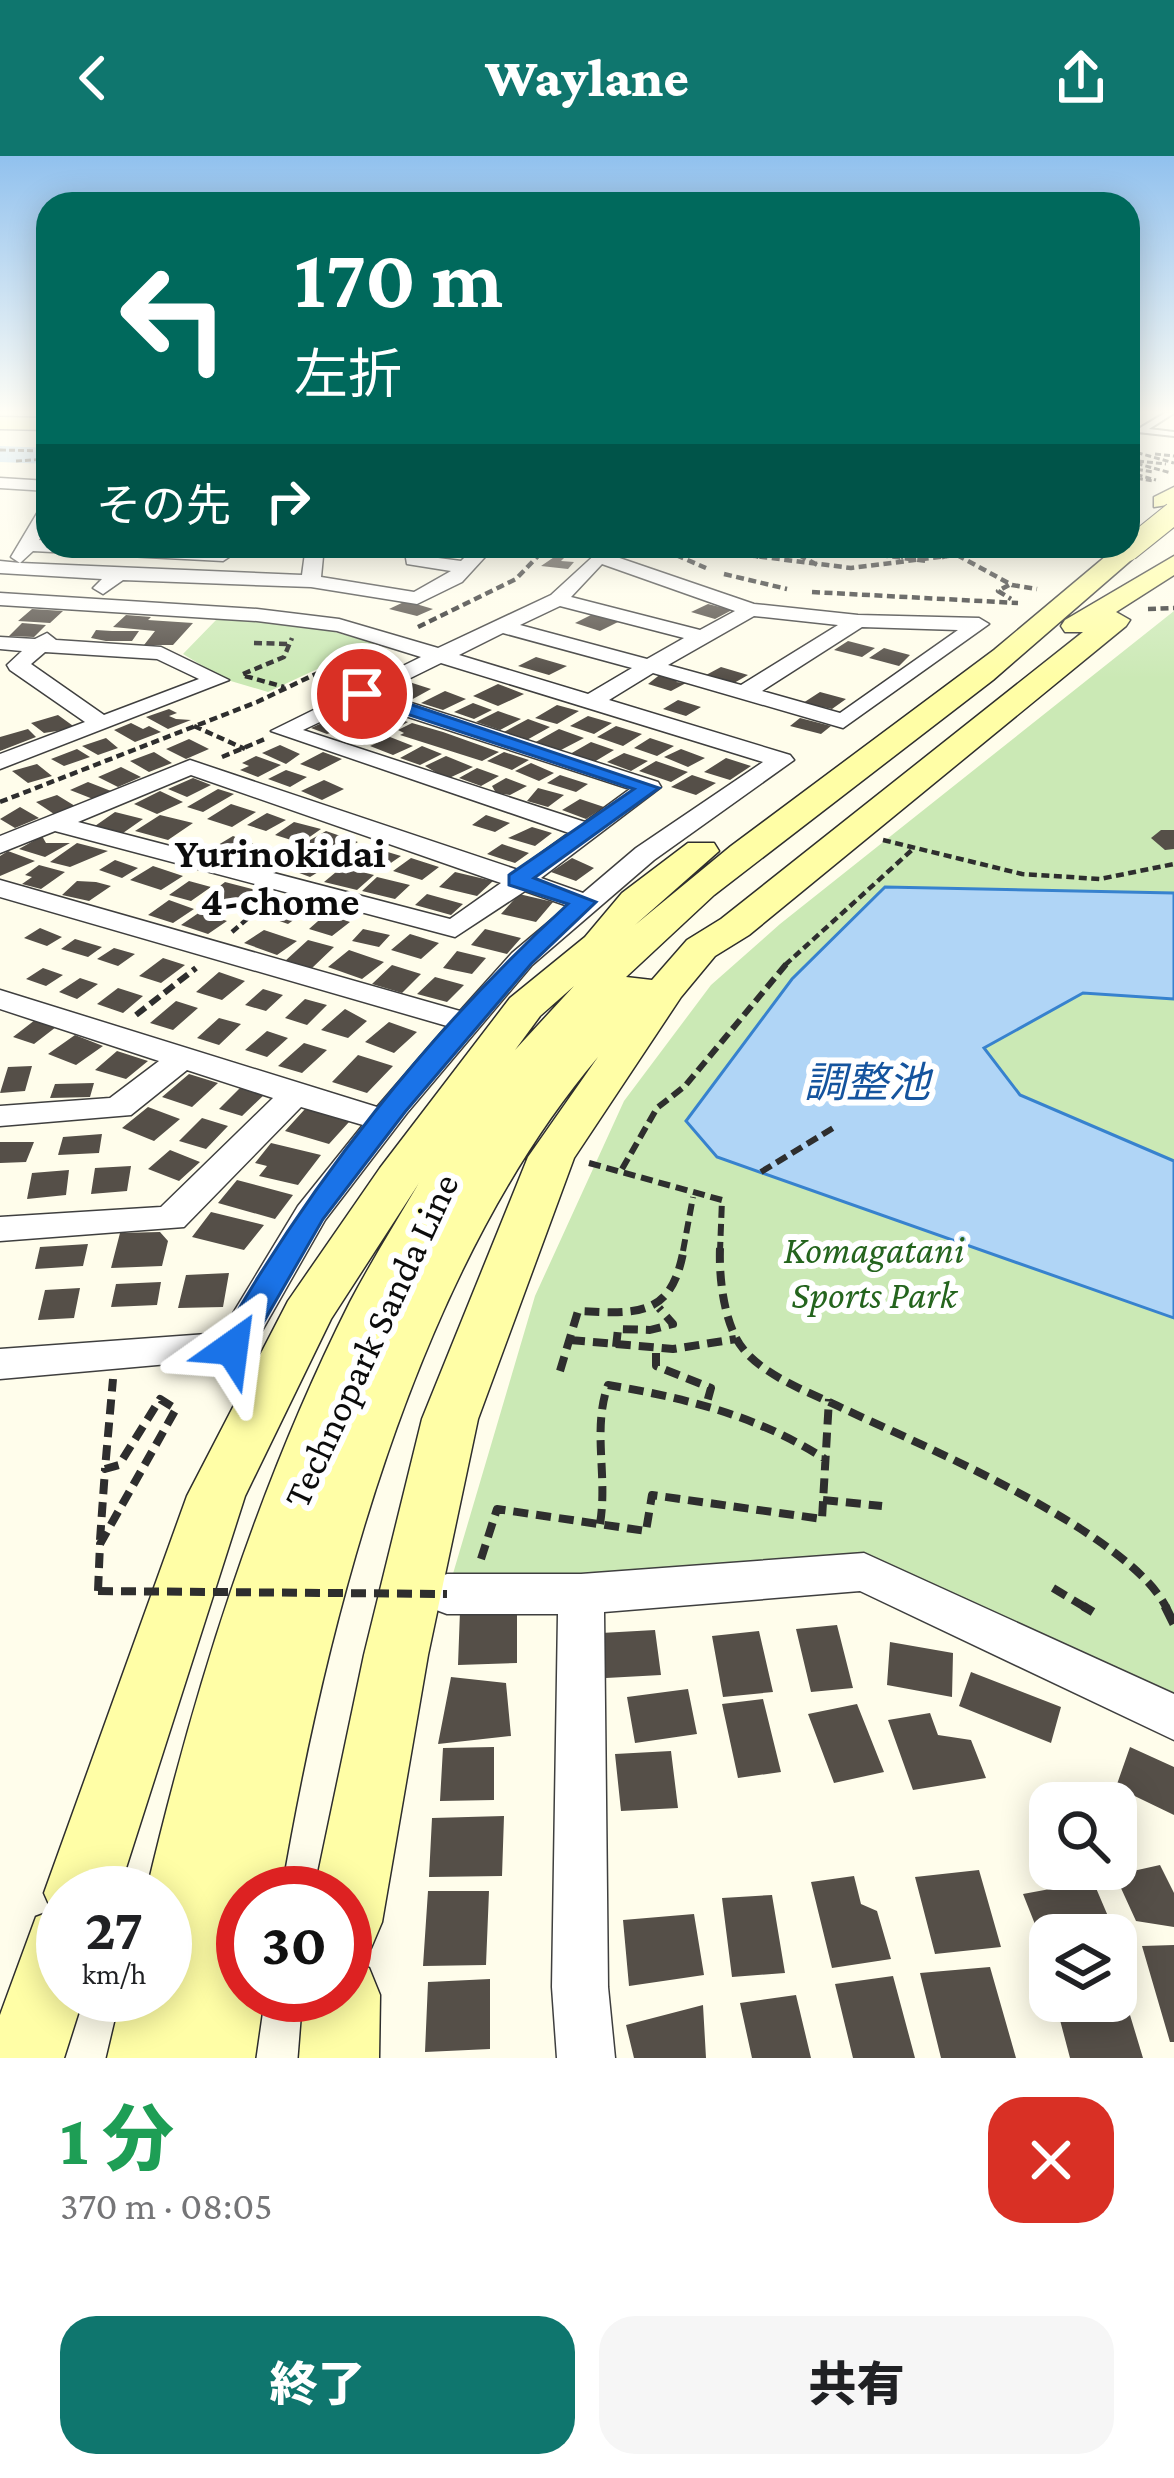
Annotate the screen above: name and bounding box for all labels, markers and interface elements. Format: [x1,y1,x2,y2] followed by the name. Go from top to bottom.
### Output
[60,45,126,111] icon: back
[1048,45,1114,111] icon: share
[485,48,689,108] text: Waylane
[294,232,503,325] text: 170 m
[96,240,252,396] icon: left
[294,345,402,405] text: 左折
[255,468,321,534] icon: right
[96,481,231,531] text: その先
[311,643,413,745] pin
[329,661,395,727] icon: arrive
[174,829,386,924] district label: Yurinokidai 4-chome
[804,1059,934,1106] water label: 調整池
[274,1167,468,1514] street label: Technopark Sanda Line
[784,1228,965,1317] park label: Komagatani Sports Park
[169,1285,295,1411] position arrow
[1029,1782,1137,2022] map controls
[1029,1782,1137,1890] button: search
[216,1866,372,2022] speed limit sign: 30
[85,1895,143,1962] text: 27
[1029,1914,1137,2022] button: layers
[82,1957,146,1990] text: km/h
[988,2097,1114,2223] button: close
[60,2099,174,2179] text: 1 分
[60,2184,273,2227] text: 370 m · 08:05
[60,2316,575,2454] button: 終了
[599,2316,1114,2454] button: 共有

